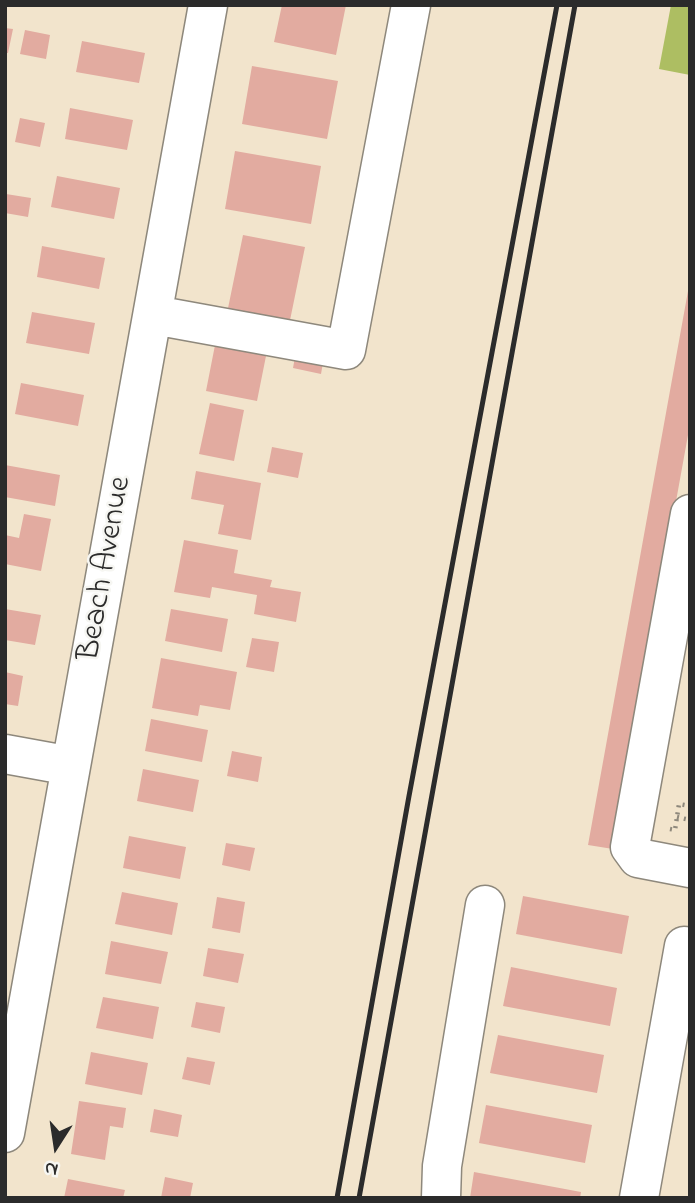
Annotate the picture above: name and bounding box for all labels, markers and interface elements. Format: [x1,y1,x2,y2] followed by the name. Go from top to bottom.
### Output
[72,474,142,664] street label: Beach Avenue
[21,1112,91,1182] north arrow
[42,1153,61,1183] text: N

